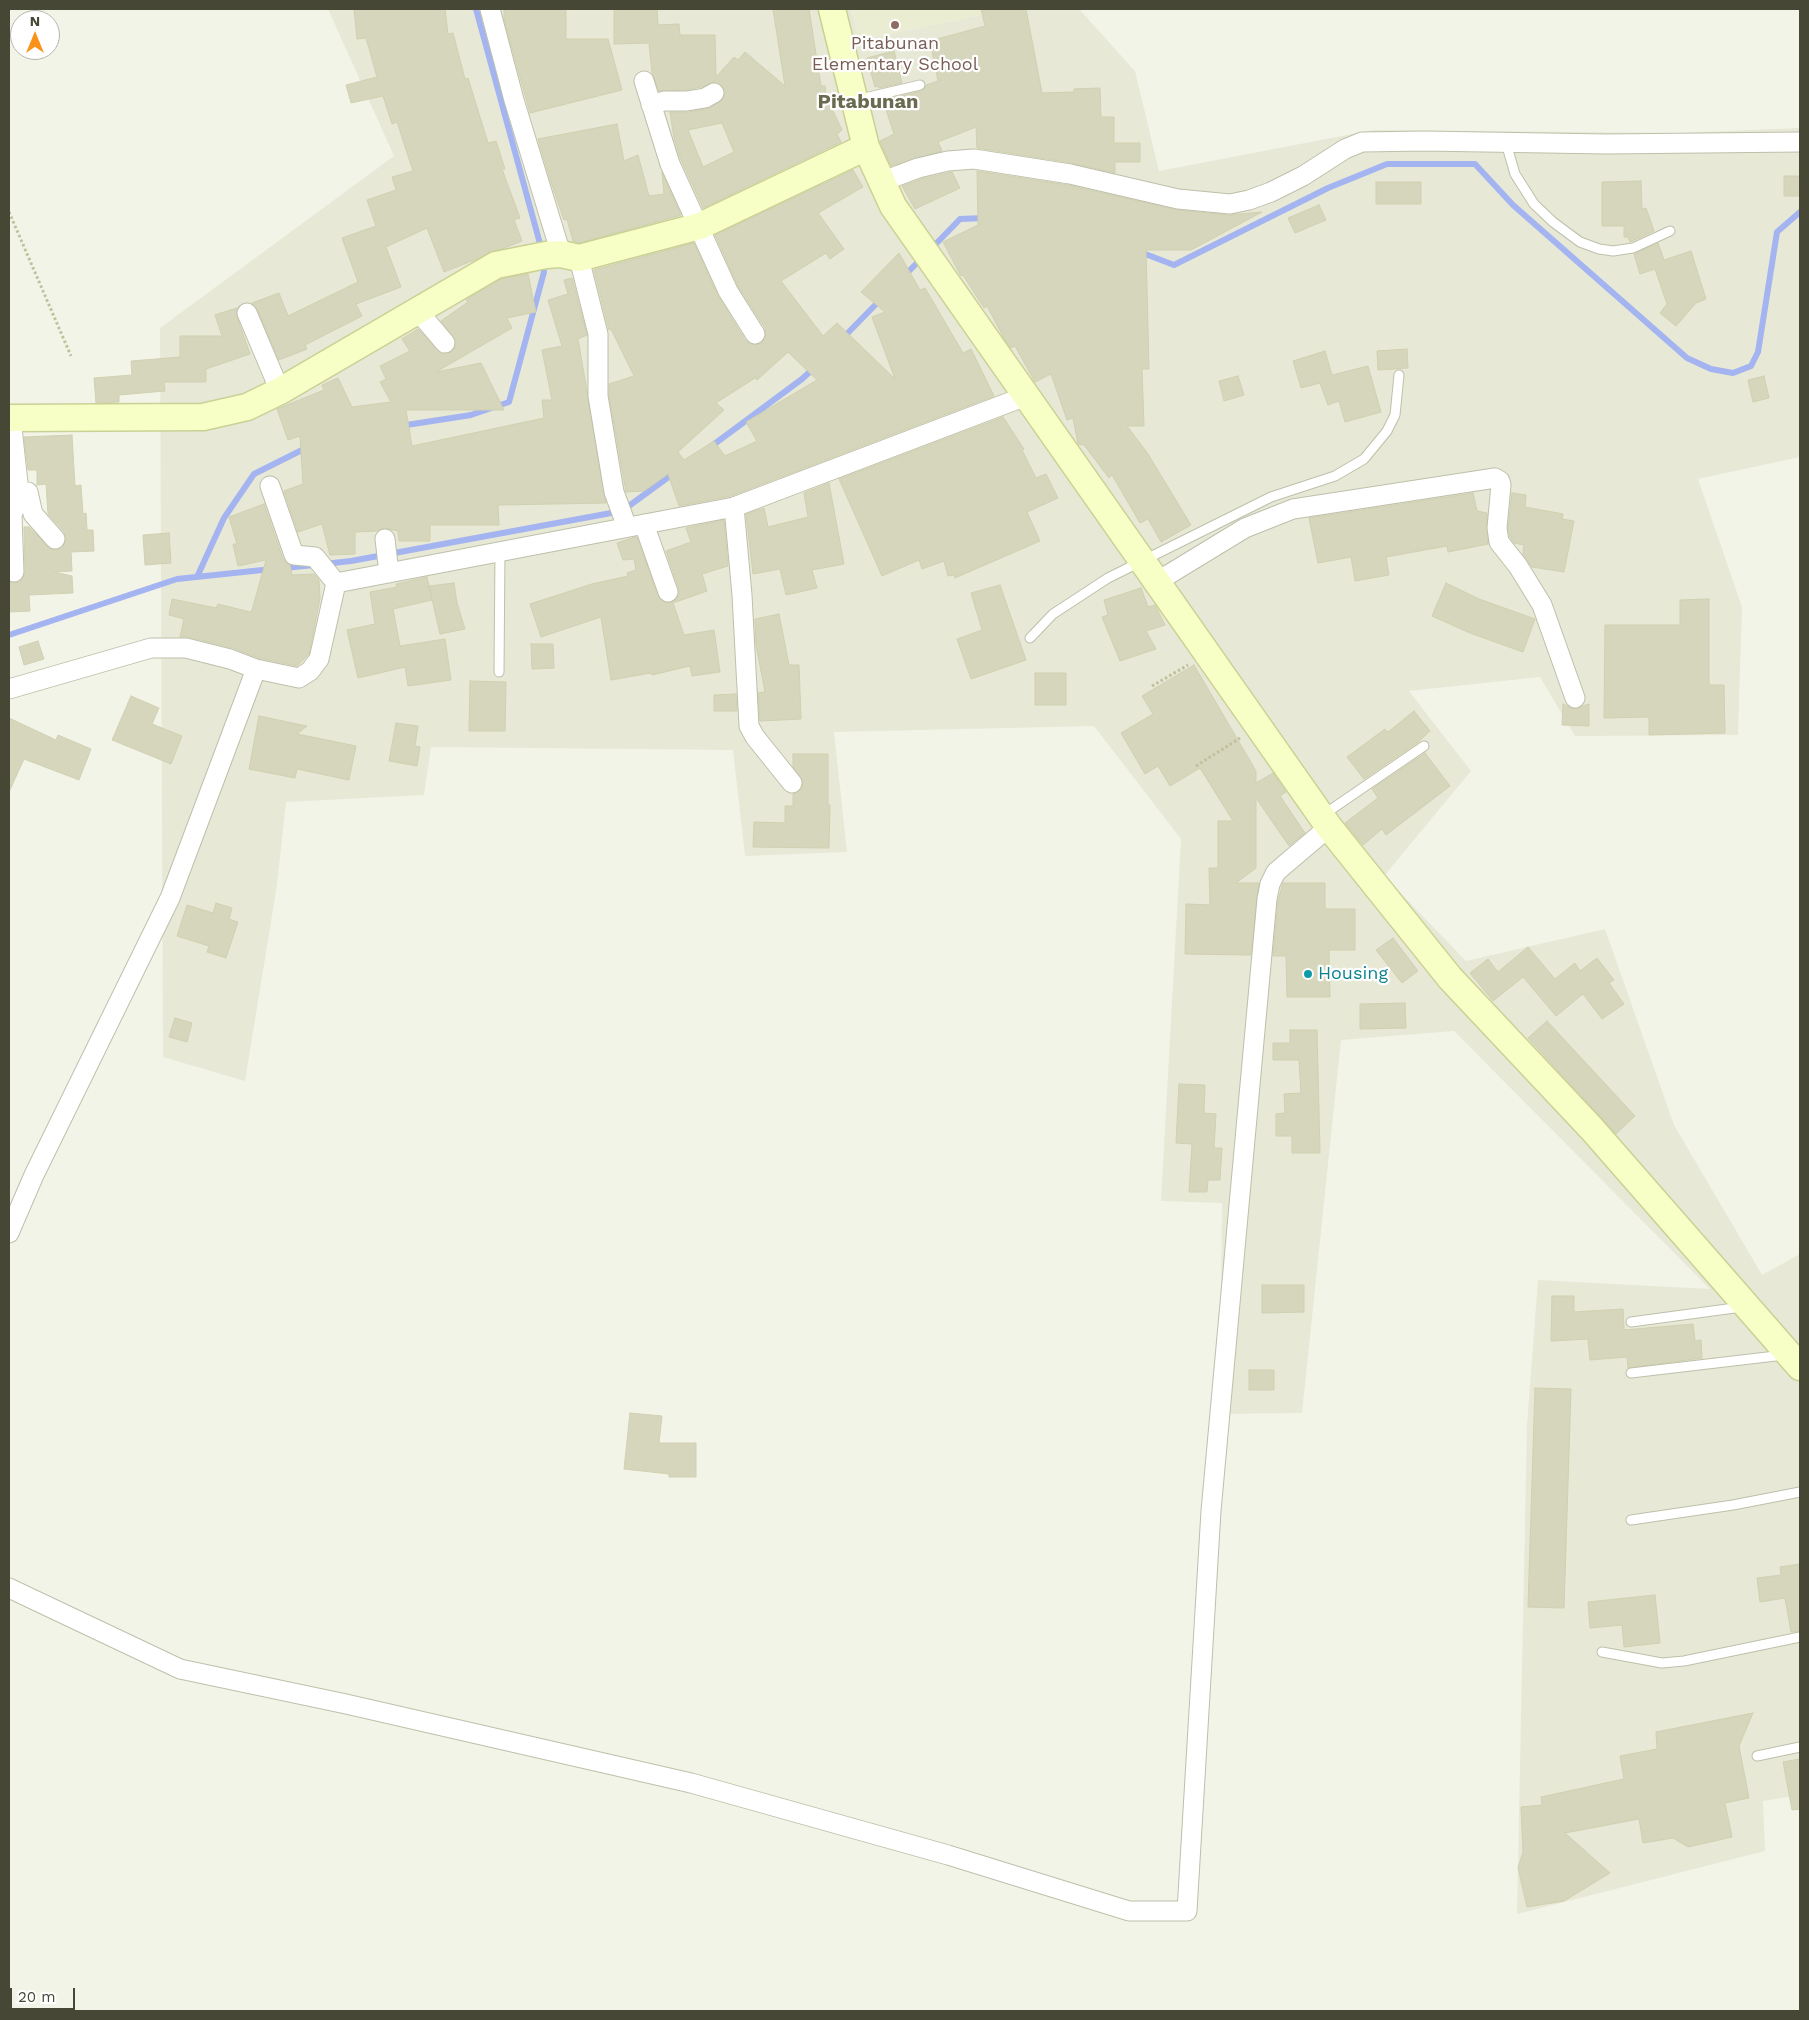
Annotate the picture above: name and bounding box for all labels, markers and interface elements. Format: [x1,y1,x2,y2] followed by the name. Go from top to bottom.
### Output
[10,10,60,60] north arrow
[30,13,40,29] text: N
[889,19,901,31] marker: Pitabunan Elementary School
[812,33,978,76] place label: Pitabunan Elementary School
[818,90,918,114] district label: Pitabunan
[1318,963,1388,985] place label: Housing
[1302,968,1314,980] marker: Housing
[12,1978,78,2010] scale bar
[18,1988,56,2006] text: 20 m

